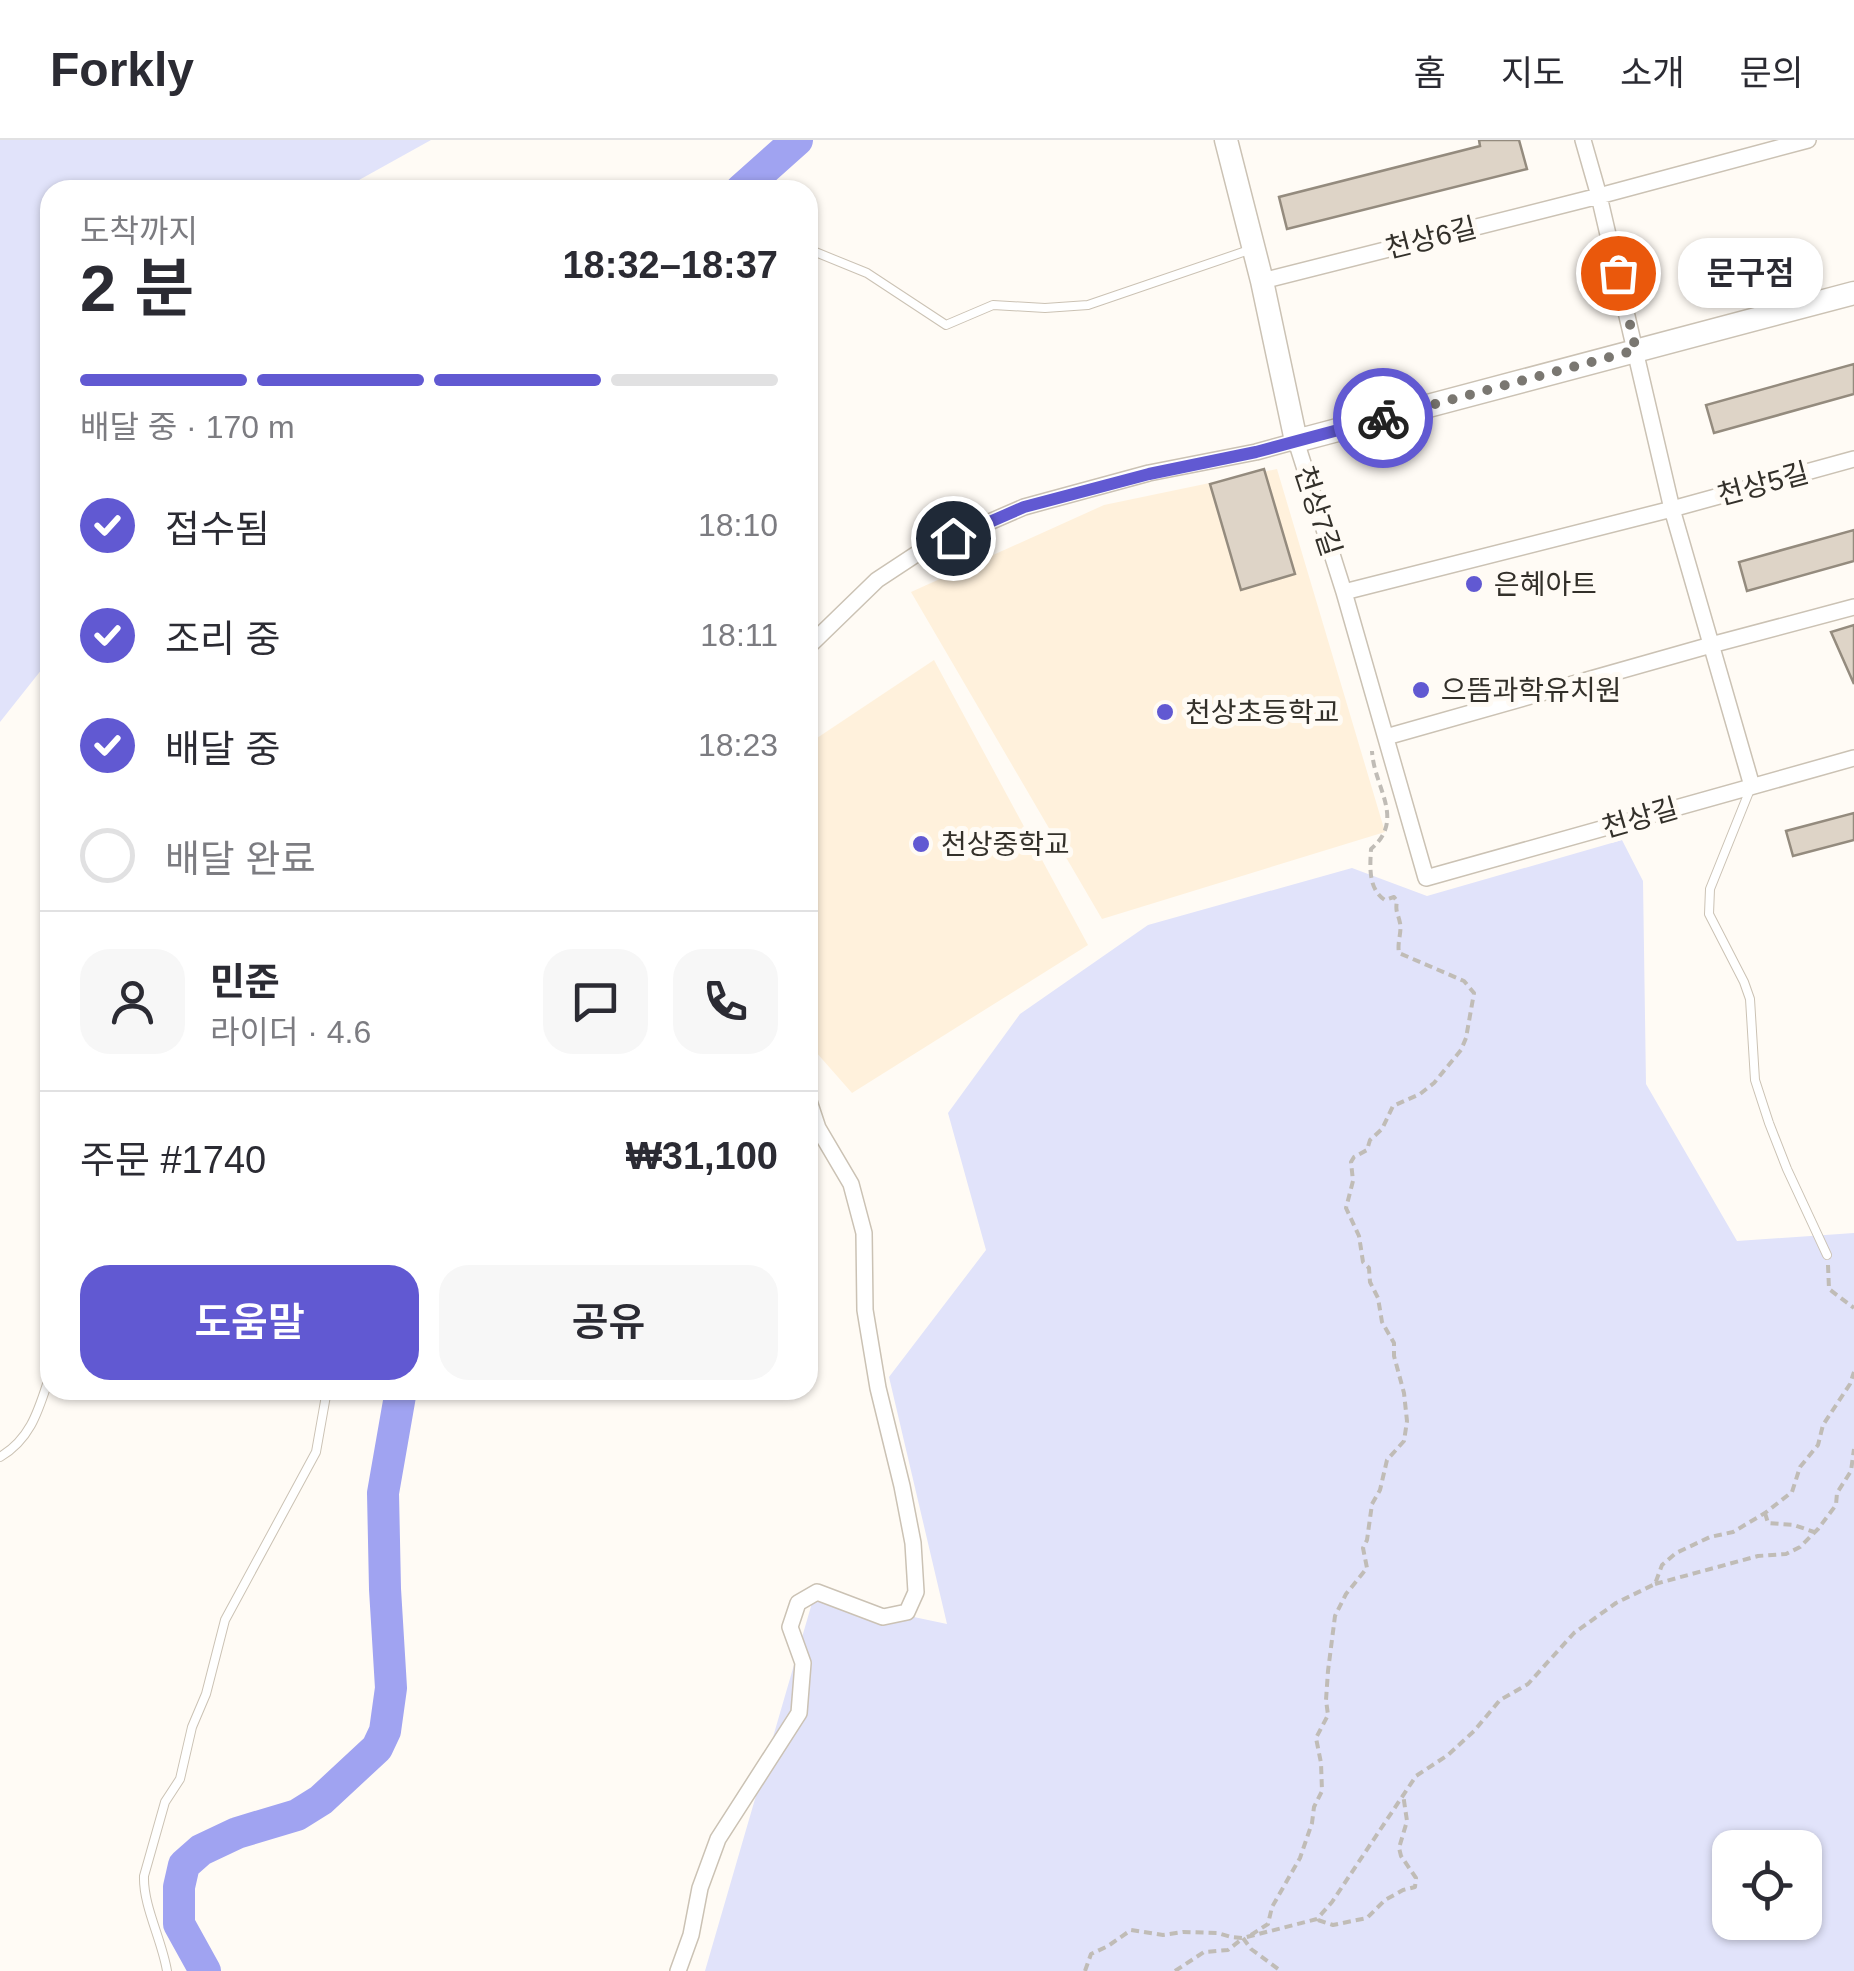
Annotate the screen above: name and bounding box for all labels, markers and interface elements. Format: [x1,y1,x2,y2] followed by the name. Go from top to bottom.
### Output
[50,43,194,96] text: Forkly
[1414,53,1446,92] text: 홈
[1501,53,1565,92] text: 지도
[1620,53,1685,92] text: 소개
[1740,53,1804,92] text: 문의
[1382,212,1480,264] street label: 천상6길
[80,213,198,249] text: 도착까지
[1576,231,1661,316] pin
[1678,238,1823,308] callout: 문구점
[562,244,778,286] text: 18:32–18:37
[1591,246,1646,301] icon: bag
[80,252,194,325] text: 2 분
[1706,255,1795,291] text: 문구점
[1333,368,1433,468] courier
[1356,391,1411,446] icon: bike
[80,409,295,445] text: 배달 중 · 170 m
[1714,457,1812,511] street label: 천상5길
[1289,462,1347,560] street label: 천상7길
[911,496,996,581] pin
[80,498,135,553] icon: check
[698,507,778,543] text: 18:10
[165,508,270,550] text: 접수됨
[926,511,981,566] icon: home
[1494,569,1597,600] place label: 은혜아트
[1463,573,1485,595] marker: 은혜아트
[80,608,135,663] icon: check
[700,617,778,653] text: 18:11
[165,618,280,660] text: 조리 중
[1441,675,1621,706] place label: 으뜸과학유치원
[1410,679,1432,701] marker: 으뜸과학유치원
[1185,697,1340,728] place label: 천상초등학교
[1154,701,1176,723] marker: 천상초등학교
[80,718,135,773] icon: check
[698,727,778,763] text: 18:23
[165,728,280,770] text: 배달 중
[1599,792,1681,844] street label: 천상길
[941,829,1070,860] place label: 천상중학교
[910,833,932,855] marker: 천상중학교
[165,838,315,880] text: 배달 완료
[80,949,185,1054] button: person
[543,949,648,1054] button: chat
[673,949,778,1054] button: phone
[210,961,280,1003] text: 민준
[210,1014,371,1050] text: 라이더 · 4.6
[626,1135,778,1177] text: ₩31,100
[80,1139,266,1181] text: 주문 #1740
[80,1265,419,1380] button: 도움말
[439,1265,778,1380] button: 공유
[1712,1830,1822,1940] map controls
[1712,1830,1822,1940] button: locate

